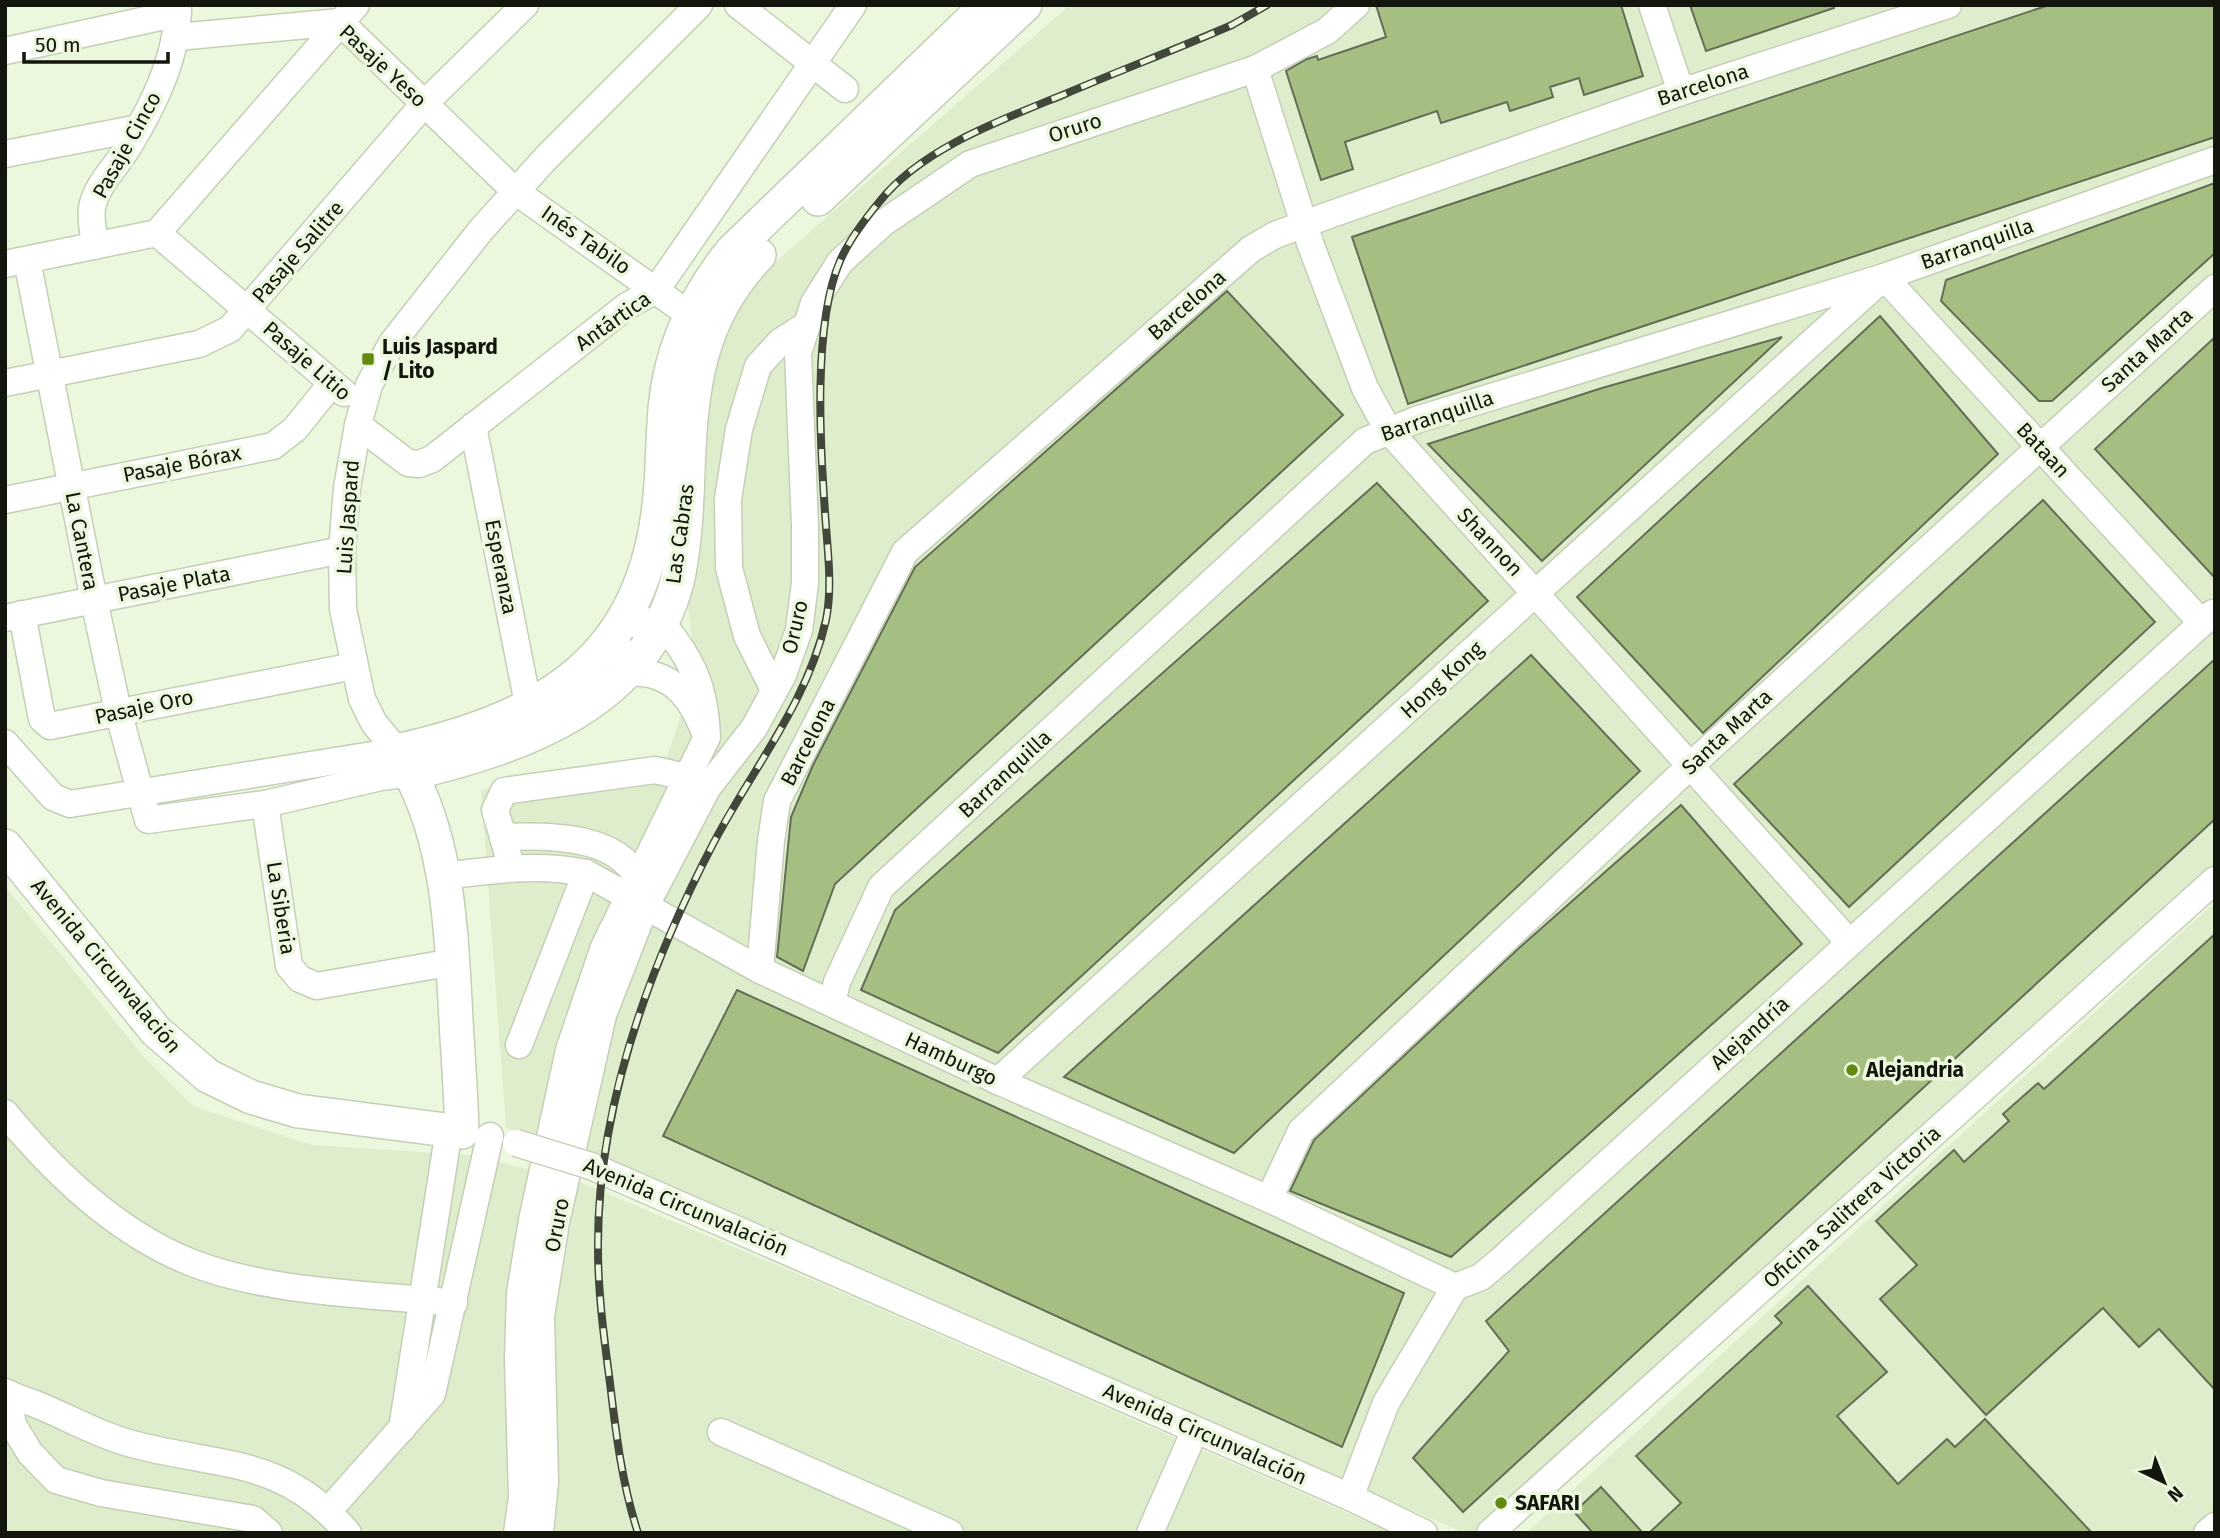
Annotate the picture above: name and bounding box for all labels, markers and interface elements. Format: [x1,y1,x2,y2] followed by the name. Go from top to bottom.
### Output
[334,19,432,113] street label: Pasaje Yeso
[24,21,168,65] scale bar
[35,32,81,58] text: 50 m
[1654,58,1752,112] street label: Barcelona
[87,87,167,203] street label: Pasaje Cinco
[1045,107,1105,149] street label: Oruro
[246,195,350,309] street label: Pasaje Salitre
[536,200,636,280] street label: Inés Tabilo
[1917,213,2037,275] street label: Barranquilla
[1143,264,1231,346] street label: Barcelona
[570,286,656,356] street label: Antártica
[2096,302,2198,398] street label: Santa Marta
[258,316,356,406] street label: Pasaje Litio
[382,334,498,384] place label: Luis Jaspard / Lito
[360,351,376,367] marker: Luis Jaspard / Lito
[1377,385,1497,447] street label: Barranquilla
[2011,417,2075,483] street label: Bataan
[121,440,244,488] street label: Pasaje Bórax
[331,459,365,575] street label: Luis Jaspard
[660,482,700,586] street label: Las Cabras
[60,489,104,593] street label: La Cantera
[1452,502,1528,582] street label: Shannon
[479,517,523,617] street label: Esperanza
[115,560,233,608] street label: Pasaje Plata
[776,597,814,657] street label: Oruro
[1395,636,1489,724] street label: Hong Kong
[92,684,196,730] street label: Pasaje Oro
[1676,684,1778,780] street label: Santa Marta
[775,694,841,790] street label: Barcelona
[953,724,1057,824] street label: Barranquilla
[261,860,301,956] street label: La Siberia
[25,873,187,1059] street label: Avenida Circunvalación
[1705,991,1795,1075] street label: Alejandría
[901,1026,1001,1092] street label: Hamburgo
[1865,1057,1964,1083] place label: Alejandria
[1844,1062,1860,1078] marker: Alejandria
[1758,1120,1946,1294] street label: Oficina Salitrera Victoria
[580,1152,792,1262] street label: Avenida Circunvalación
[539,1196,575,1254] street label: Oruro
[1099,1377,1311,1491] street label: Avenida Circunvalación
[2129,1447,2199,1517] north arrow
[2163,1481,2188,1507] text: N
[1515,1490,1580,1516] place label: SAFARI
[1493,1495,1509,1511] marker: SAFARI

